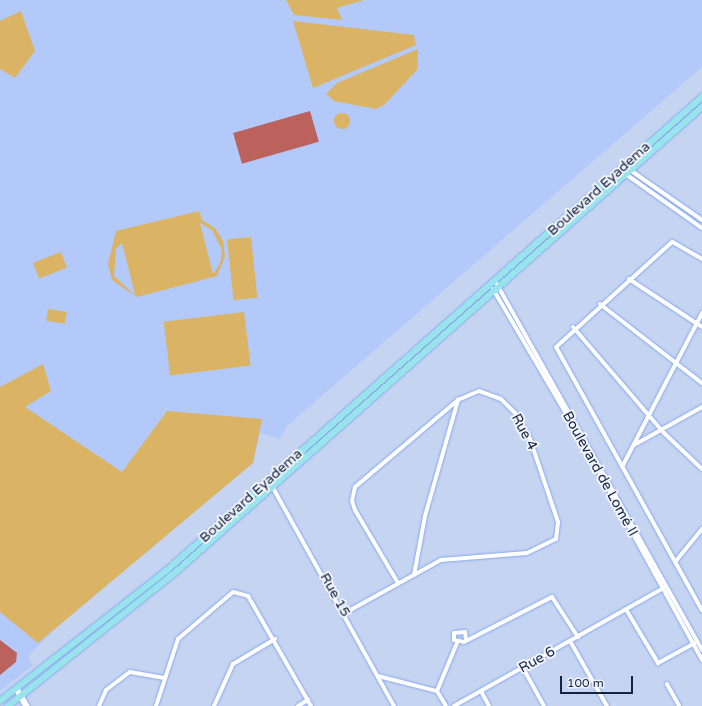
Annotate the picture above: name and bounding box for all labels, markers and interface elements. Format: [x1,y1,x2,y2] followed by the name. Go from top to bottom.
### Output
[544,138,654,240] street label: Boulevard Eyadema
[559,409,641,539] street label: Boulevard de Lomé II
[507,411,541,453] street label: Rue 4
[196,445,306,547] street label: Boulevard Eyadema
[316,570,354,620] street label: Rue 15
[516,643,558,677] street label: Rue 6
[562,668,635,694] scale bar
[567,676,604,690] text: 100 m

